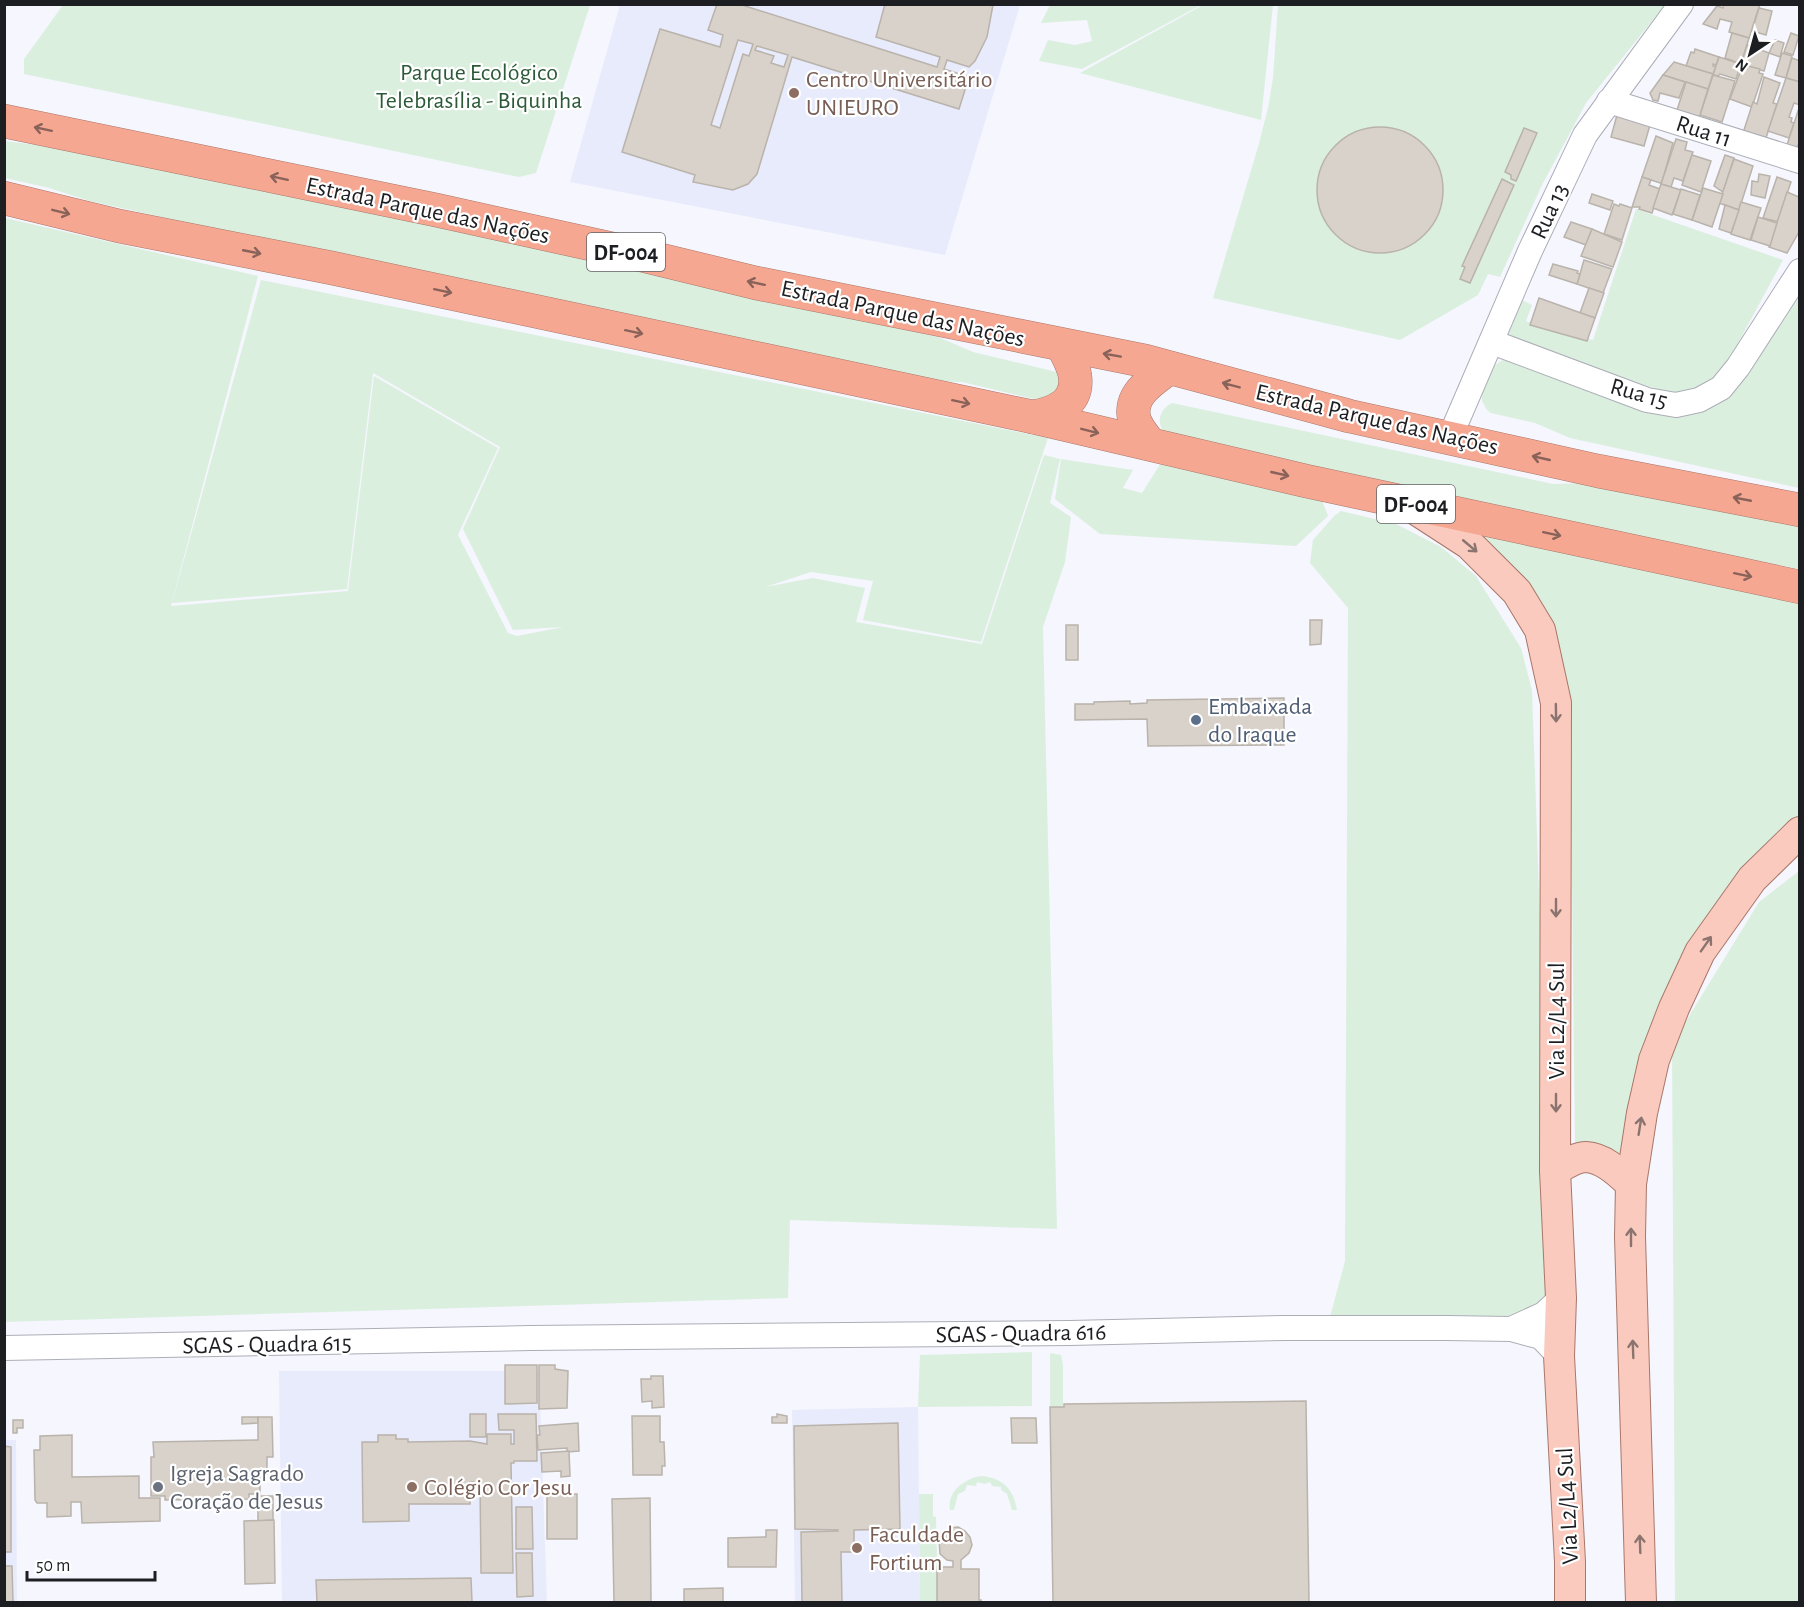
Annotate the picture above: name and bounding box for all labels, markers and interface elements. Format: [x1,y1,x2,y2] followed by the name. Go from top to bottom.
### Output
[1720,24,1780,84] north arrow
[1733,56,1751,75] text: N
[376,61,582,113] park label: Parque Ecológico Telebrasília - Biquinha
[806,68,992,120] place label: Centro Universitário UNIEURO
[787,86,801,100] marker: Centro Universitário UNIEURO
[1673,112,1734,152] street label: Rua 11
[34,123,54,134] one-way arrow
[269,172,289,183] one-way arrow
[304,173,552,249] street label: Estrada Parque das Nações
[1527,180,1573,243] street label: Rua 13
[52,206,71,218] one-way arrow
[587,233,665,271] road number: DF-004
[242,247,261,258] one-way arrow
[779,276,1027,352] street label: Estrada Parque das Nações
[747,277,767,288] one-way arrow
[433,286,452,298] one-way arrow
[624,327,643,338] one-way arrow
[1103,349,1122,360] one-way arrow
[1607,374,1670,414] street label: Rua 15
[1222,378,1241,390] one-way arrow
[1253,380,1500,460] street label: Estrada Parque das Nações
[950,397,970,408] one-way arrow
[1080,426,1099,438] one-way arrow
[1532,452,1551,463] one-way arrow
[1270,469,1289,481] one-way arrow
[1377,485,1455,523] road number: DF-004
[1733,493,1752,504] one-way arrow
[1542,529,1562,540] one-way arrow
[1462,539,1477,553] one-way arrow
[1733,570,1752,581] one-way arrow
[1208,695,1312,747] place label: Embaixada do Iraque
[1550,702,1562,722] one-way arrow
[1189,713,1203,727] marker: Embaixada do Iraque
[1550,897,1562,917] one-way arrow
[1700,936,1712,952] one-way arrow
[1545,962,1569,1080] street label: Via L2/L4 Sul
[1550,1092,1562,1112] one-way arrow
[1635,1117,1646,1136] one-way arrow
[1625,1227,1636,1247] one-way arrow
[935,1321,1107,1347] street label: SGAS - Quadra 616
[182,1332,352,1358] street label: SGAS - Quadra 615
[1627,1340,1639,1360] one-way arrow
[1553,1447,1583,1565] street label: Via L2/L4 Sul
[170,1462,323,1514] place label: Igreja Sagrado Coração de Jesus
[424,1476,572,1500] place label: Colégio Cor Jesu
[151,1480,165,1494] marker: Igreja Sagrado Coração de Jesus
[405,1480,419,1494] marker: Colégio Cor Jesu
[869,1523,964,1575] place label: Faculdade Fortium
[1634,1535,1645,1555] one-way arrow
[850,1541,864,1555] marker: Faculdade Fortium
[27,1544,154,1582] scale bar
[36,1557,70,1575] text: 50 m

